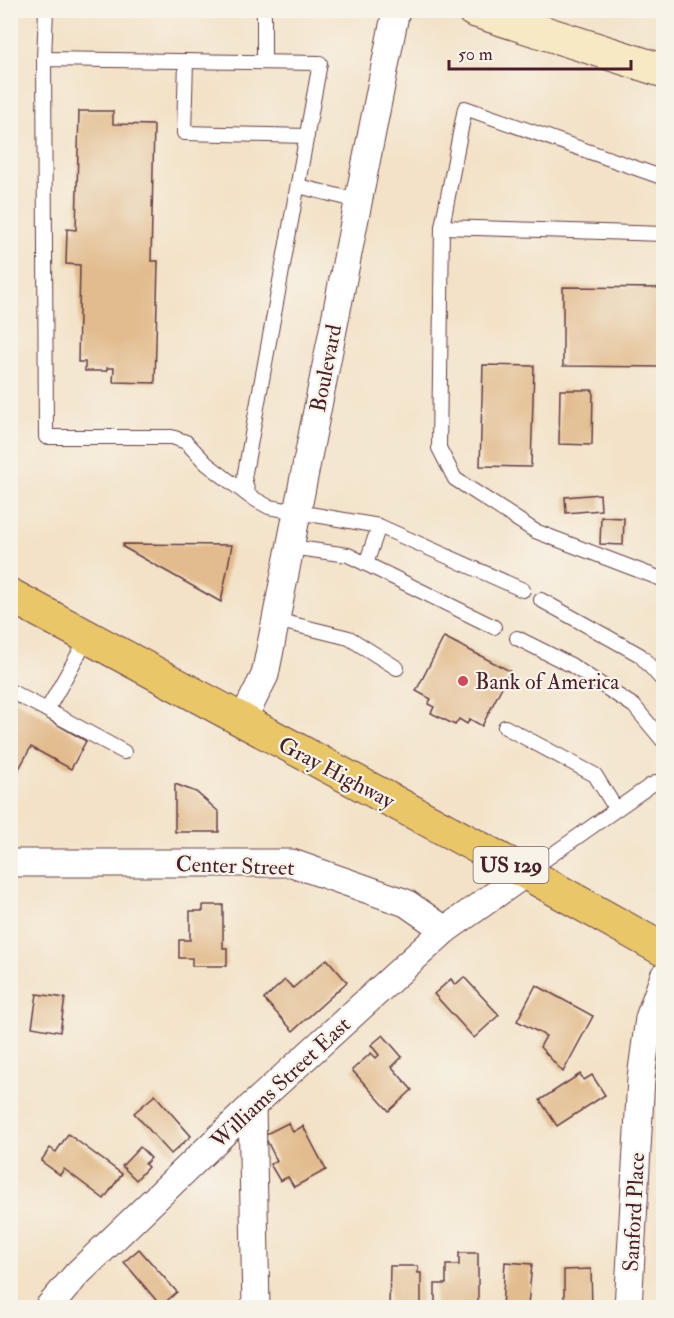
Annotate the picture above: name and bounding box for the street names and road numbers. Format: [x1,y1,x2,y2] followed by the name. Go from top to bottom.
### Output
[304,322,348,414] street label: Boulevard
[274,731,400,815] street label: Gray Highway
[474,847,548,883] road number: US 129
[175,850,295,882] street label: Center Street
[204,1011,356,1155] street label: Williams Street East
[617,1152,651,1272] street label: Sanford Place

